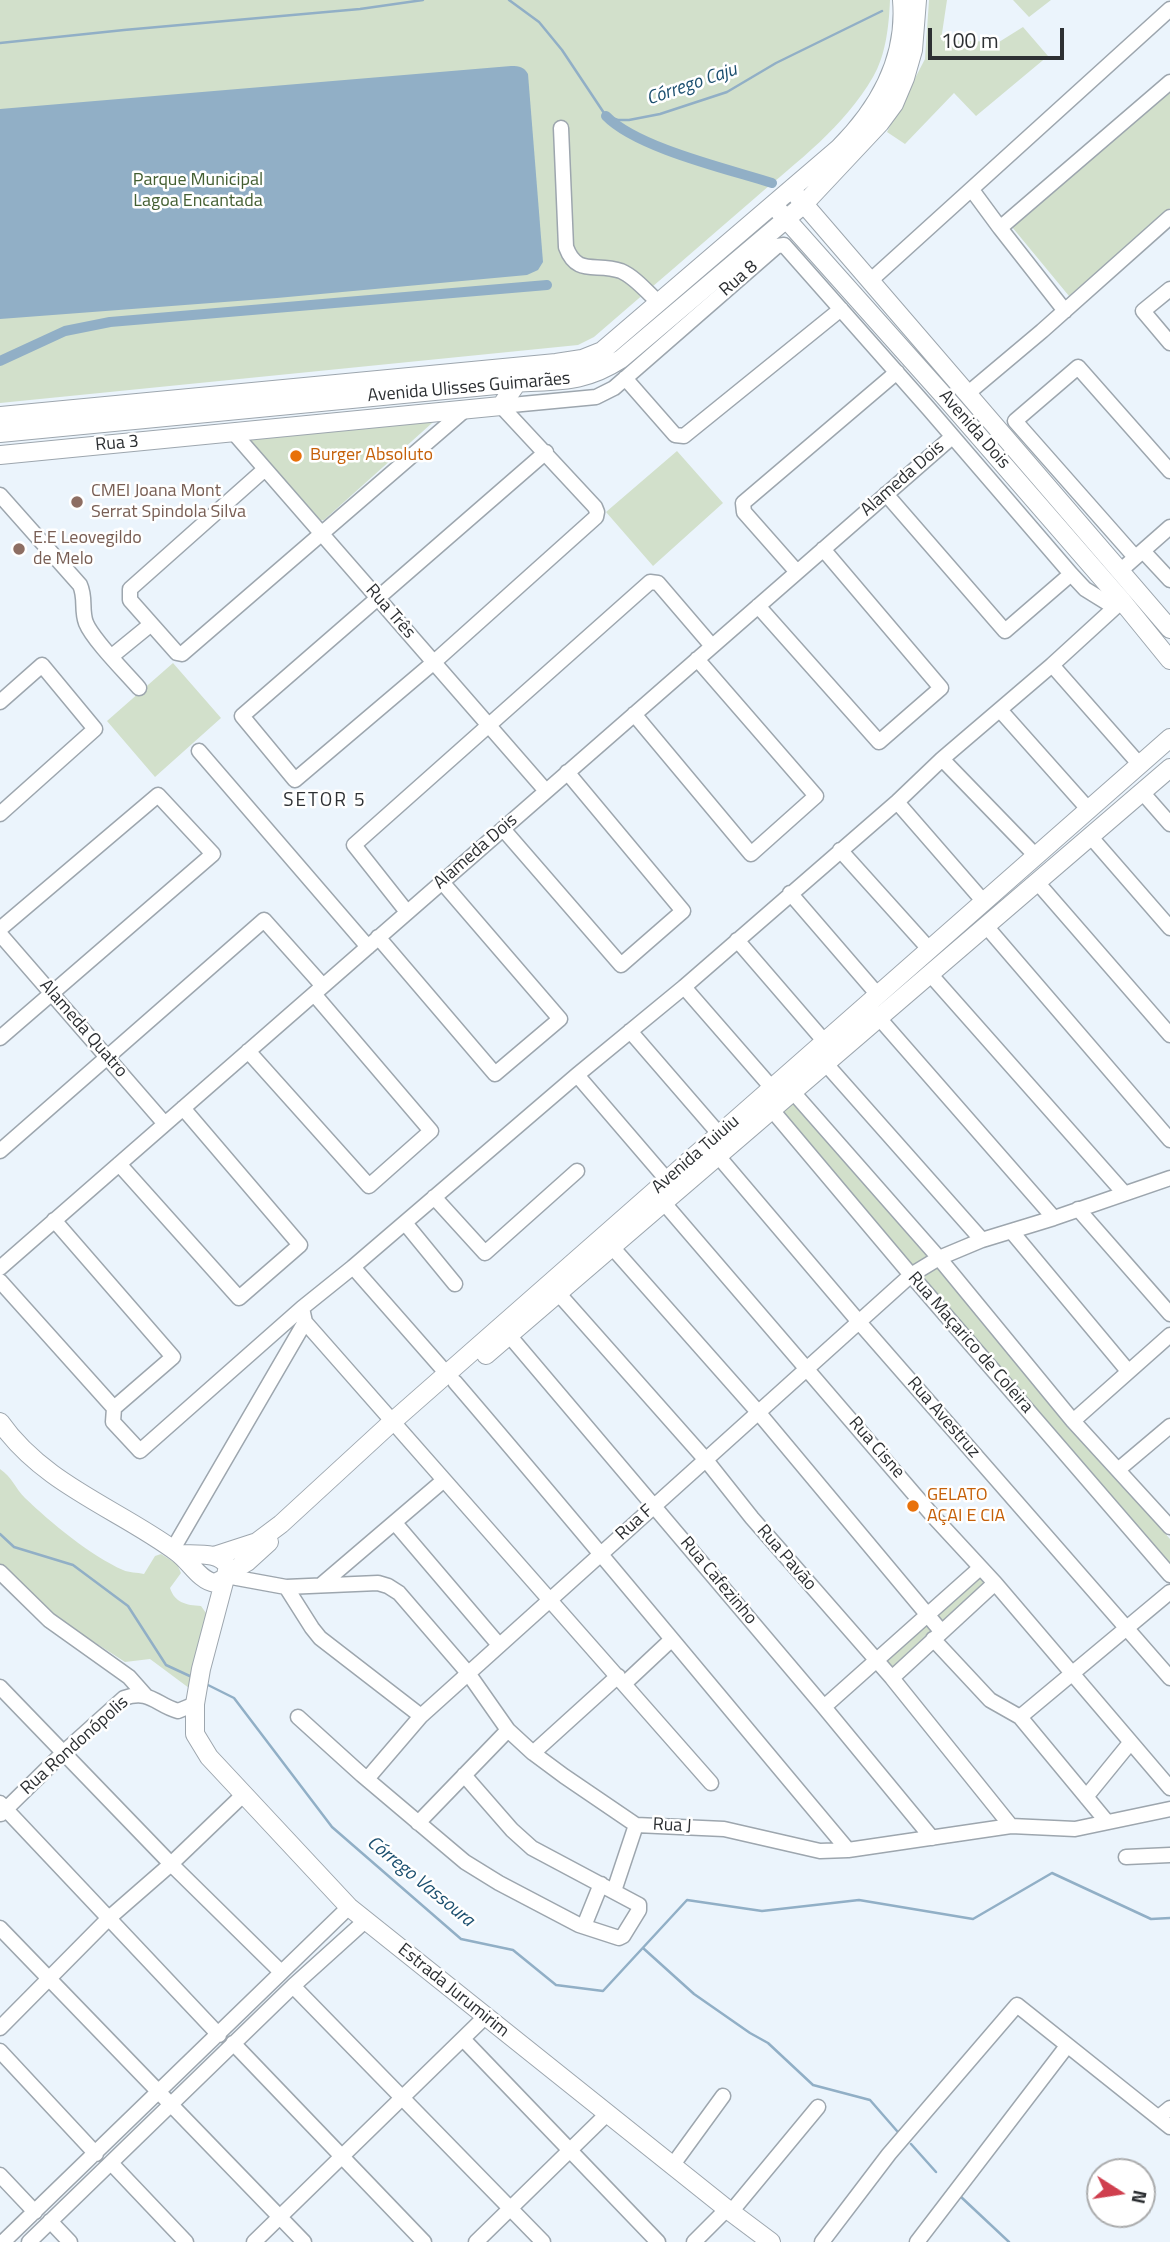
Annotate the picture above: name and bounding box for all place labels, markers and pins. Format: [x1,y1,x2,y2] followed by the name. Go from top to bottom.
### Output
[310,445,433,467] place label: Burger Absoluto
[288,448,304,464] marker: Burger Absoluto
[91,481,246,524] place label: CMEI Joana Mont Serrat Spindola Silva
[69,494,85,510] marker: CMEI Joana Mont Serrat Spindola Silva
[33,528,142,570] place label: E.E Leovegildo de Melo
[11,541,27,557] marker: E.E Leovegildo de Melo
[927,1485,1005,1528] place label: GELATO AÇAI E CIA
[905,1498,921,1514] marker: GELATO AÇAI E CIA

